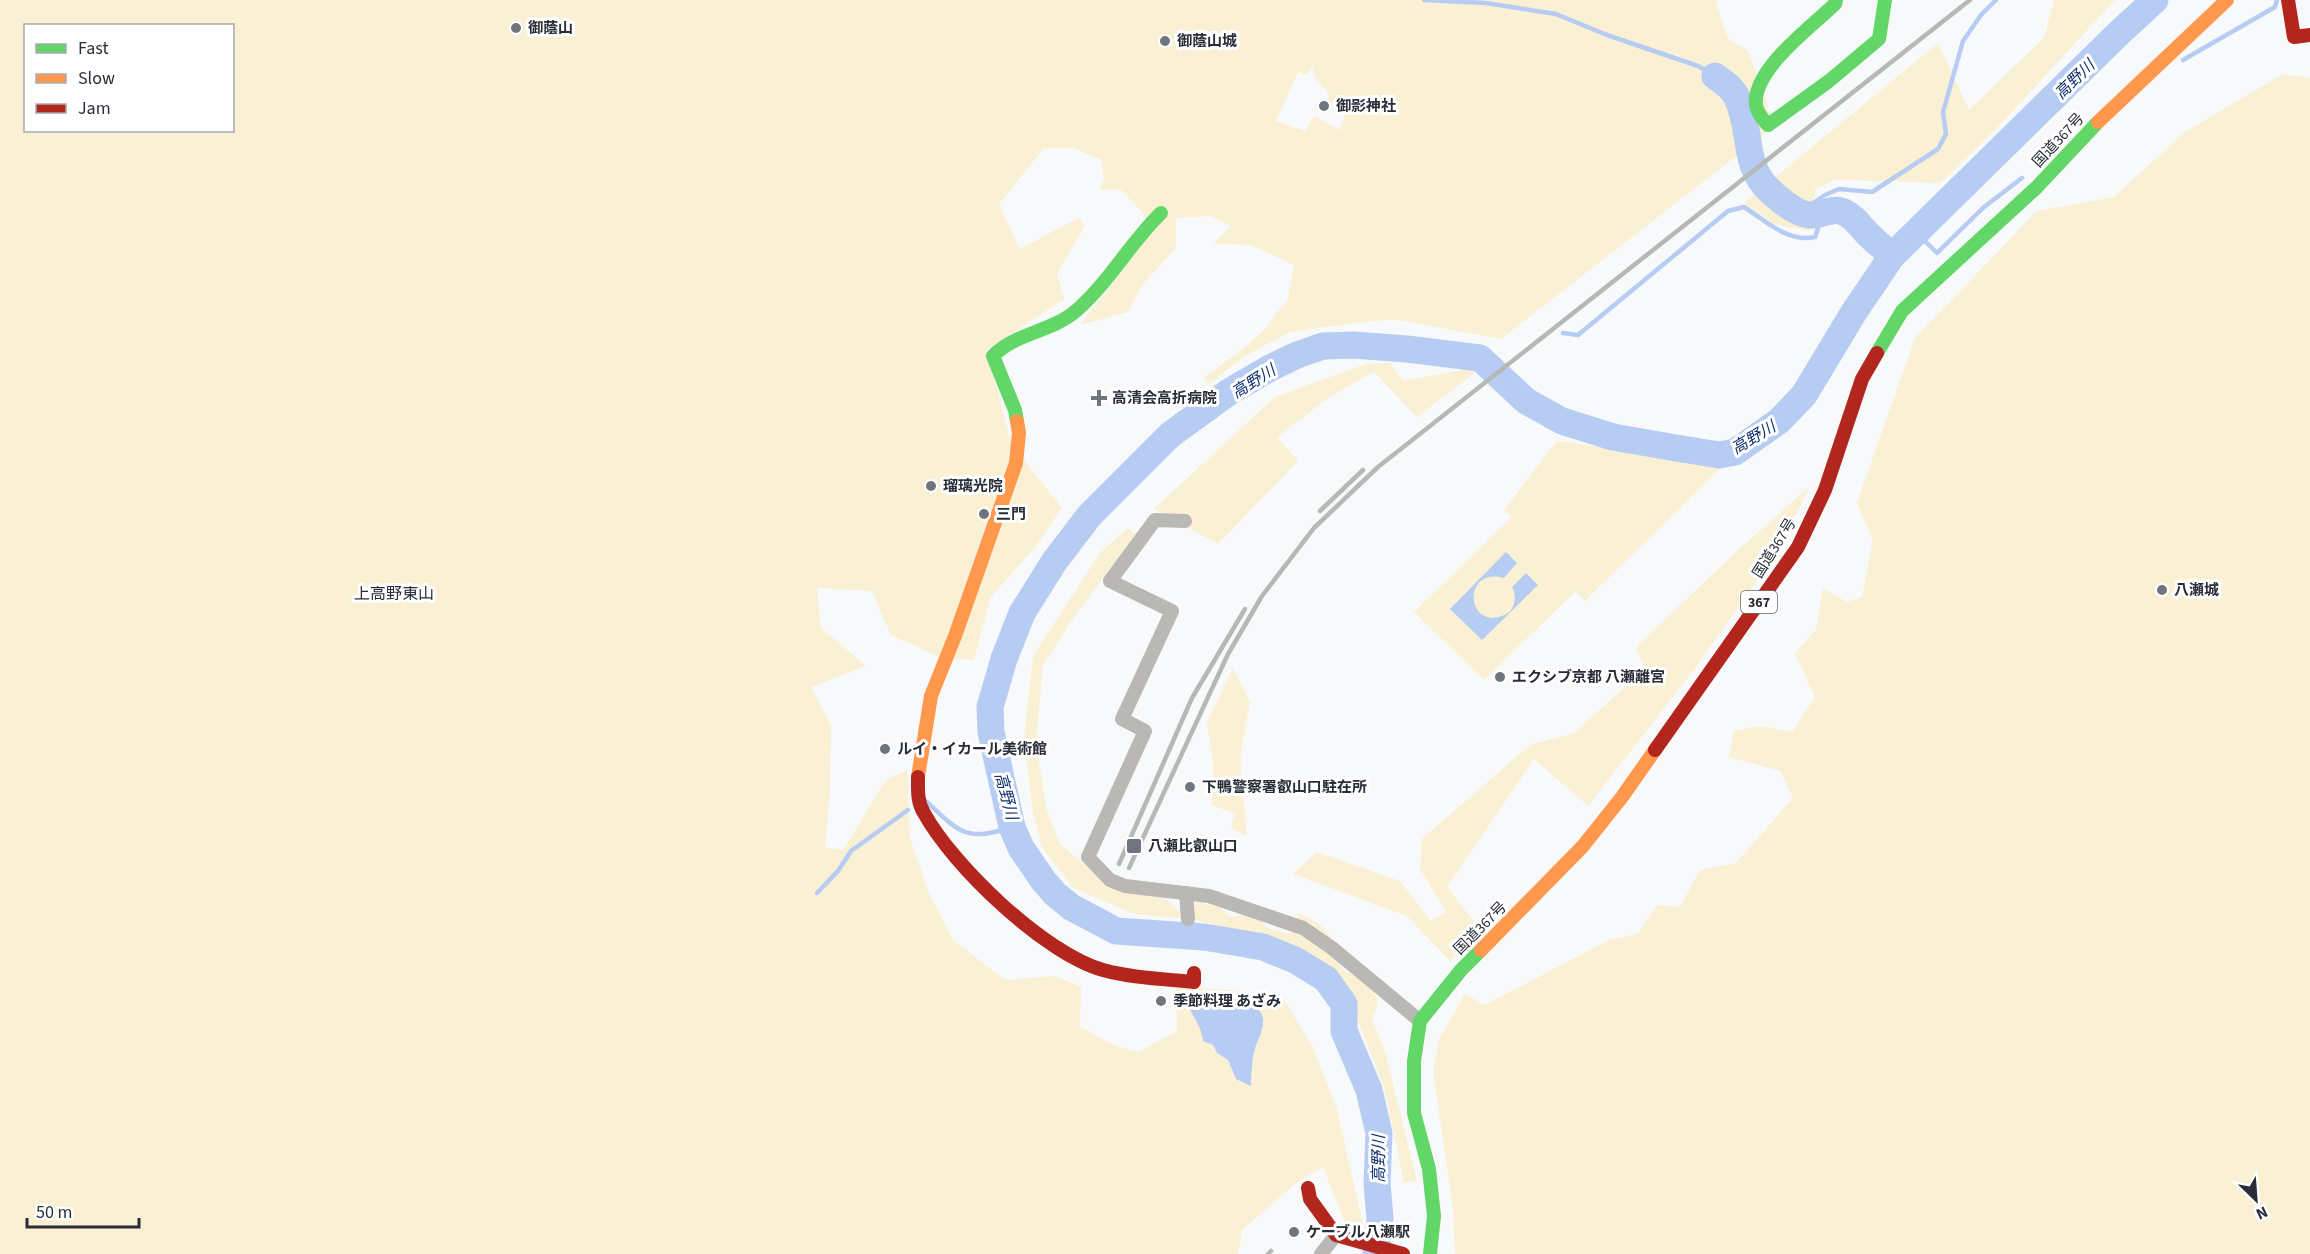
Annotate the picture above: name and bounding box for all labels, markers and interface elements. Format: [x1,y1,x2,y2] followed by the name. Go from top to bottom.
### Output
[528,18,573,39] place label: 御蔭山
[509,21,523,35] marker: 御蔭山
[24,24,234,132] legend
[1177,31,1237,52] place label: 御蔭山城
[1158,34,1172,48] marker: 御蔭山城
[78,36,109,61] text: Fast
[2050,54,2101,104] water label: 高野川
[78,66,115,91] text: Slow
[78,96,111,121] text: Jam
[1336,96,1396,117] place label: 御影神社
[1317,99,1331,113] marker: 御影神社
[2028,109,2089,172] street label: 国道367号
[1227,359,1281,404] water label: 高野川
[1112,388,1217,409] place label: 高清会高折病院
[1090,389,1108,407] marker: 高清会高折病院
[1727,415,1781,460] water label: 高野川
[943,476,1003,497] place label: 瑠璃光院
[924,479,938,493] marker: 瑠璃光院
[996,504,1026,525] place label: 三門
[977,507,991,521] marker: 三門
[1748,514,1801,582] street label: 国道367号
[2174,580,2219,601] place label: 八瀬城
[354,583,434,605] district label: 上高野東山
[2155,583,2169,597] marker: 八瀬城
[1741,591,1777,613] road number: 367
[1512,667,1665,688] place label: エクシブ京都 八瀬離宮
[1493,670,1507,684] marker: エクシブ京都 八瀬離宮
[897,739,1047,760] place label: ルイ・イカール美術館
[878,742,892,756] marker: ルイ・イカール美術館
[989,770,1023,824] water label: 高野川
[1202,777,1367,798] place label: 下鴨警察署叡山口駐在所
[1183,780,1197,794] marker: 下鴨警察署叡山口駐在所
[1148,836,1238,857] place label: 八瀬比叡山口
[1125,837,1143,855] marker: 八瀬比叡山口
[1449,897,1512,960] street label: 国道367号
[1173,991,1281,1012] place label: 季節料理 あざみ
[1154,994,1168,1008] marker: 季節料理 あざみ
[1368,1133,1390,1183] water label: 高野川
[2226,1170,2286,1230] north arrow
[27,1191,140,1229] scale bar
[36,1200,72,1225] text: 50 m
[2252,1200,2271,1225] text: N
[1306,1222,1410,1243] place label: ケーブル八瀬駅
[1287,1225,1301,1239] marker: ケーブル八瀬駅

